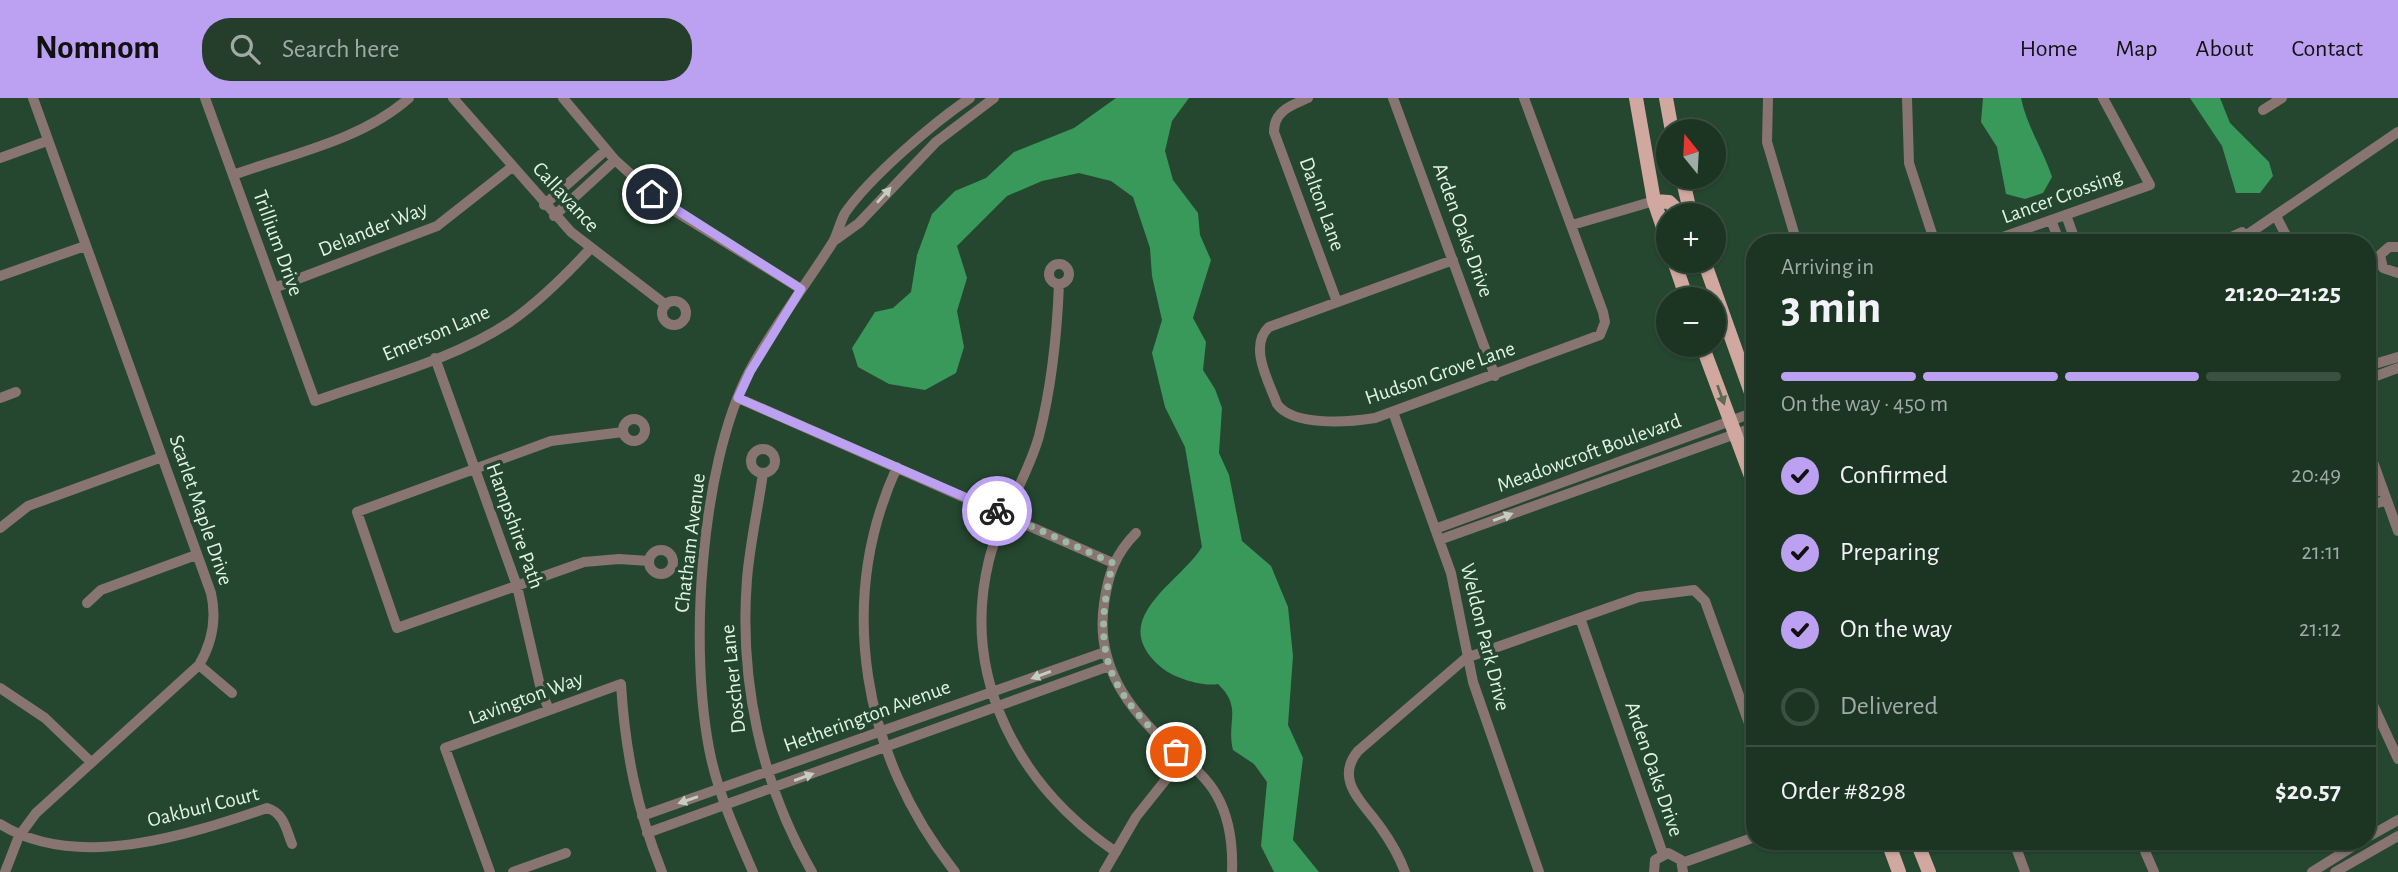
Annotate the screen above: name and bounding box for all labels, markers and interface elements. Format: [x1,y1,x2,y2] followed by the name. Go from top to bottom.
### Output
[202,18,692,81] search box
[226,30,264,68] icon: search
[35,32,160,65] text: Nomnom
[282,36,400,62] text: Search here
[2020,37,2078,61] text: Home
[2116,37,2158,61] text: Map
[2196,37,2253,61] text: About
[2291,37,2363,61] text: Contact
[1656,119,1726,189] north arrow
[1656,119,1726,357] map controls
[1295,154,1349,254] street label: Dalton Lane
[529,158,603,236] street label: Callavance
[1429,160,1497,300] street label: Arden Oaks Drive
[622,164,682,224] pin
[1999,164,2126,227] street label: Lancer Crossing
[633,175,671,213] icon: home
[876,186,892,204] one-way arrow
[249,187,307,299] street label: Trillium Drive
[315,198,431,260] street label: Delander Way
[1656,203,1726,273] button: +
[1781,256,1874,279] text: Arriving in
[2225,280,2341,306] text: 21:20–21:25
[1781,285,1881,331] text: 3 min
[1656,287,1726,357] button: −
[379,301,493,365] street label: Emerson Lane
[1362,337,1518,409] street label: Hudson Grove Lane
[1716,385,1727,406] one-way arrow
[1781,393,1948,416] text: On the way · 450 m
[1494,410,1684,496] street label: Meadowcroft Boulevard
[165,432,237,588] street label: Scarlet Maple Drive
[1781,457,1819,495] icon: check
[483,460,547,592] street label: Hampshire Path
[1840,462,1948,488] text: Confirmed
[2291,464,2341,487] text: 20:49
[671,472,709,614] street label: Chatham Avenue
[962,476,1032,546] courier
[978,492,1016,530] icon: bike
[1493,511,1514,522] one-way arrow
[1781,534,1819,572] icon: check
[1840,539,1939,565] text: Preparing
[2302,541,2341,564] text: 21:11
[1457,561,1513,713] street label: Weldon Park Drive
[1781,611,1819,649] icon: check
[1840,616,1952,642] text: On the way
[2299,618,2341,641] text: 21:12
[717,624,749,734] street label: Doscher Lane
[466,668,586,728] street label: Lavington Way
[1030,670,1051,681] one-way arrow
[781,676,953,756] street label: Hetherington Avenue
[1840,693,1938,719] text: Delivered
[1621,699,1687,839] street label: Arden Oaks Drive
[1146,722,1206,782] pin
[1157,733,1195,771] icon: bag
[794,772,815,783] one-way arrow
[1781,778,1906,804] text: Order #8298
[2275,778,2341,804] text: $20.57
[145,783,261,831] street label: Oakburl Court
[677,795,698,806] one-way arrow

